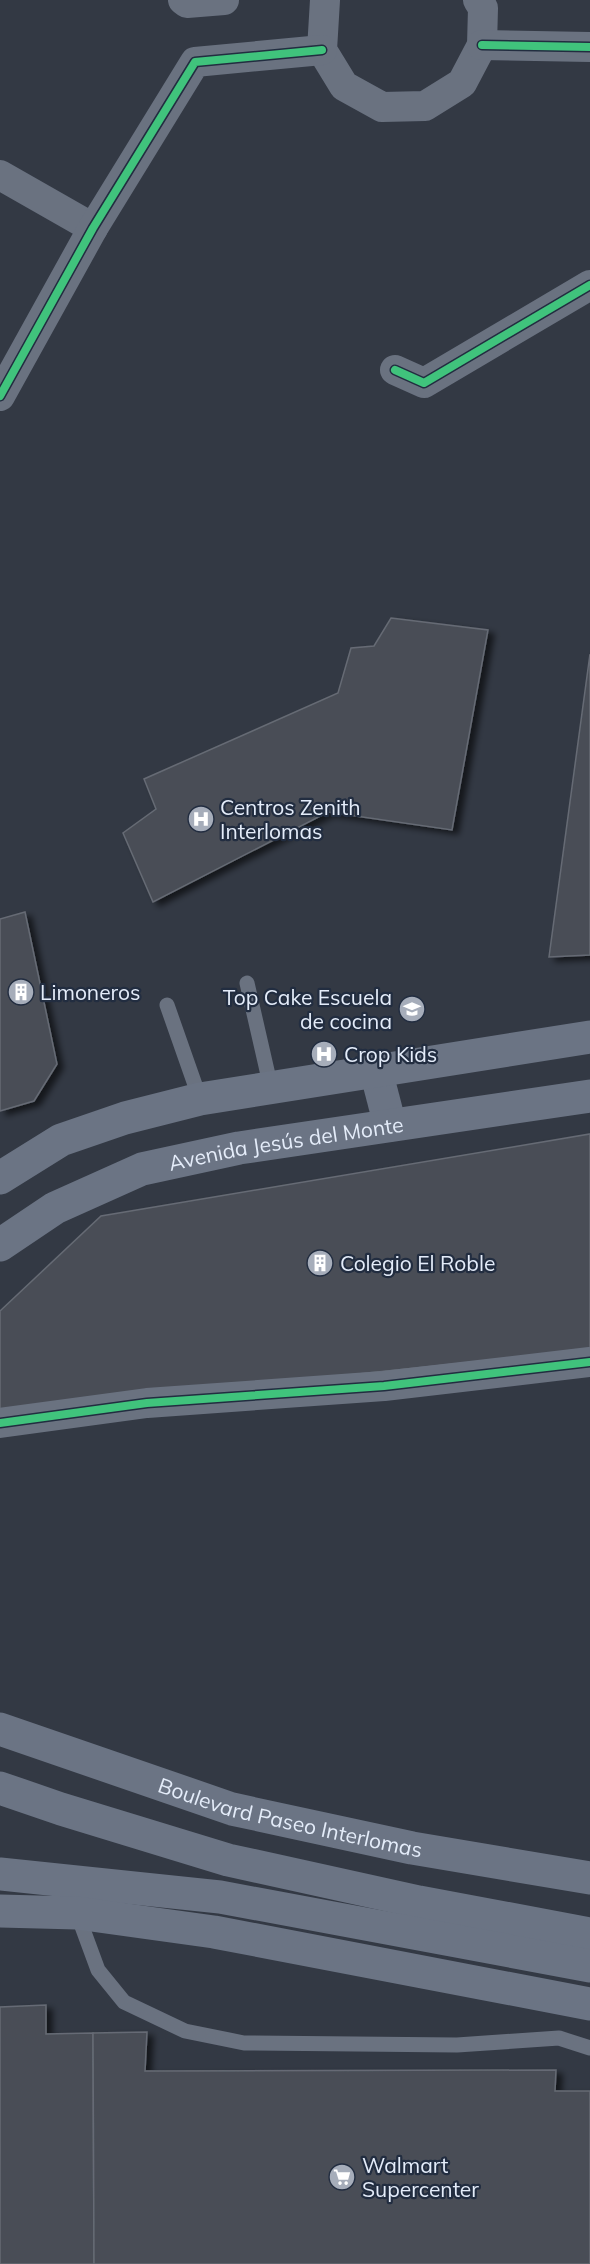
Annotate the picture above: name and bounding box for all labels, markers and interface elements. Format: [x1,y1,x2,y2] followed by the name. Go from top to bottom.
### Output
[220,794,361,844] place label: Centros Zenith Interlomas
[186,804,216,834] hospital icon: Centros Zenith Interlomas
[6,977,36,1007] building icon: Limoneros
[40,979,141,1005] place label: Limoneros
[223,984,392,1034] place label: Top Cake Escuela de cocina
[397,994,427,1024] school or university icon: Top Cake Escuela de cocina
[309,1039,339,1069] hospital icon: Crop Kids
[344,1041,437,1067] place label: Crop Kids
[166,1111,405,1176] street label: Avenida Jesús del Monte
[305,1248,335,1278] building icon: Colegio El Roble
[340,1250,495,1276] place label: Colegio El Roble
[155,1772,424,1863] street label: Boulevard Paseo Interlomas
[362,2152,479,2202] place label: Walmart Supercenter
[327,2162,357,2192] supermarket icon: Walmart Supercenter

